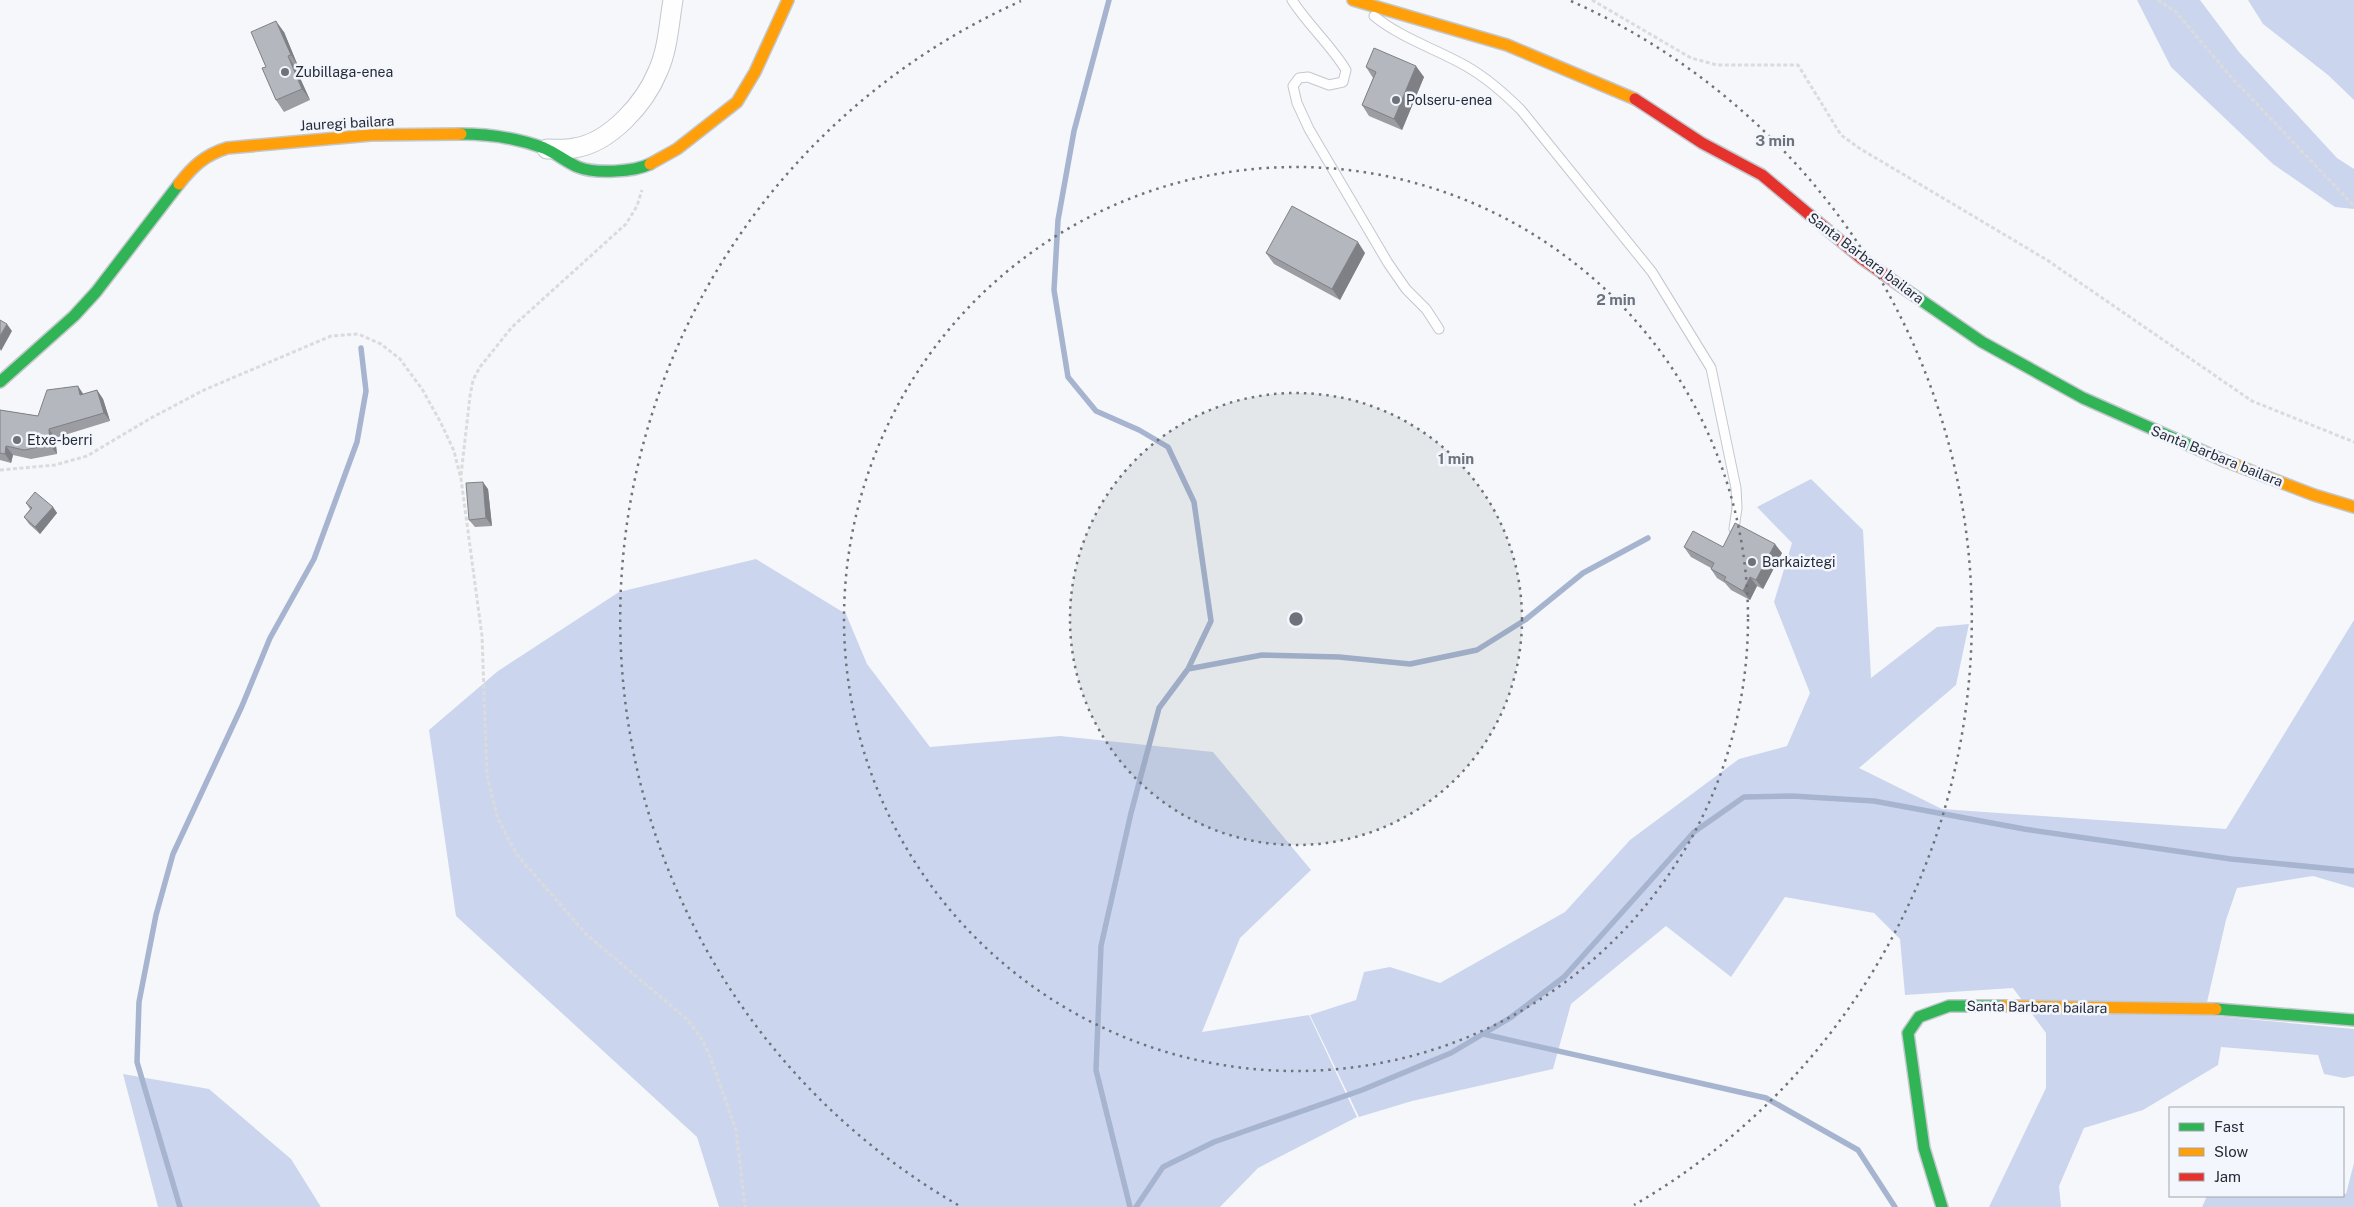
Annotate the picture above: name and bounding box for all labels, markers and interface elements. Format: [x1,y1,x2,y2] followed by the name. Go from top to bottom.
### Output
[295,64,393,80] place label: Zubillaga-enea
[279,66,291,78] marker: Zubillaga-enea
[1406,92,1492,108] place label: Polseru-enea
[1390,94,1402,106] marker: Polseru-enea
[299,113,395,133] street label: Jauregi bailara
[1755,132,1795,149] text: 3 min
[1805,209,1927,307] street label: Santa Barbara bailara
[1596,291,1636,308] text: 2 min
[2149,422,2285,490] street label: Santa Barbara bailara
[27,432,92,448] place label: Etxe-berri
[11,434,23,446] marker: Etxe-berri
[1438,450,1474,467] text: 1 min
[1762,554,1836,570] place label: Barkaiztegi
[1746,556,1758,568] marker: Barkaiztegi
[1287,610,1305,628] centre of rings
[1966,998,2108,1016] street label: Santa Barbara bailara
[2169,1107,2344,1197] legend
[2214,1118,2244,1135] text: Fast
[2214,1143,2249,1160] text: Slow
[2214,1168,2241,1185] text: Jam

